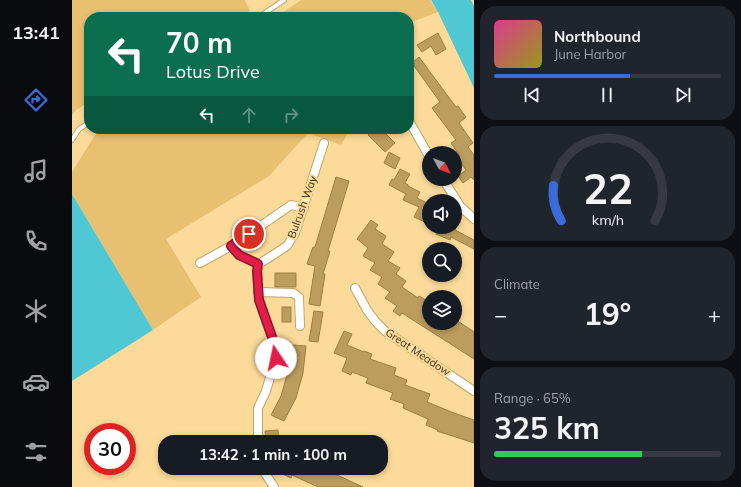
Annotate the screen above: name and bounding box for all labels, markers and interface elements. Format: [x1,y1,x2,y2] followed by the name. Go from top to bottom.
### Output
[12,21,60,44] text: 13:41
[166,25,232,60] text: 70 m
[554,27,641,46] text: Northbound
[100,28,152,80] icon: left
[554,46,626,62] text: June Harbor
[166,60,260,83] text: Lotus Drive
[521,84,543,106] icon: previous
[596,84,618,106] icon: pause
[672,84,694,106] icon: next
[22,86,50,114] icon: directions
[196,104,218,126] icon: left
[238,104,260,126] icon: ahead
[280,104,302,126] icon: right
[422,146,462,186] north arrow
[422,146,462,330] map controls
[22,157,50,185] icon: music
[583,162,632,214] text: 22
[284,174,320,240] street label: Bulrush Way
[422,194,462,234] button: sound
[591,211,624,229] text: km/h
[232,217,266,251] pin
[238,223,260,245] icon: arrive
[22,227,50,255] icon: phone
[422,242,462,282] button: search
[494,276,540,292] text: Climate
[422,290,462,330] button: layers
[584,295,631,333] text: 19°
[22,297,50,325] icon: climate
[494,301,507,329] text: −
[708,301,721,329] text: +
[383,325,454,379] street label: Great Meadow
[255,337,297,379] position arrow
[22,368,50,396] icon: car
[494,390,571,406] text: Range · 65%
[494,409,600,447] text: 325 km
[84,423,136,475] speed limit sign: 30
[22,438,50,466] icon: filters
[199,445,347,464] text: 13:42 · 1 min · 100 m

